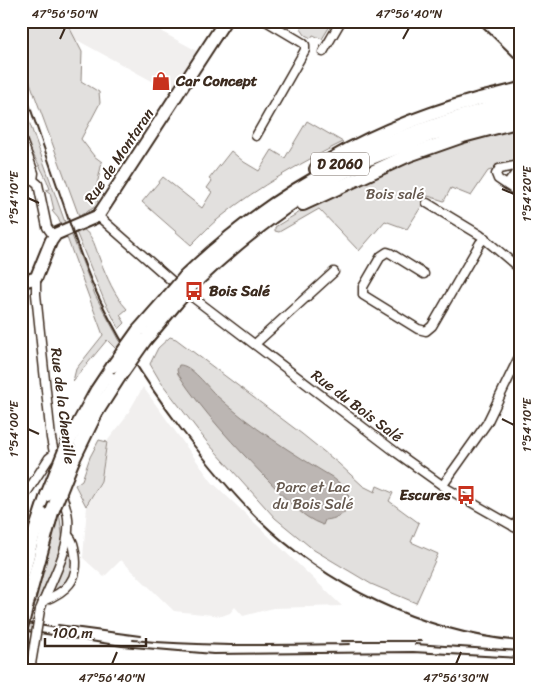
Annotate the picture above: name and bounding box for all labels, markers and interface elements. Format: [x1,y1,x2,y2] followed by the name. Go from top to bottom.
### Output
[32,3,99,25] text: 47°56'50"N
[376,3,443,25] text: 47°56'40"N
[175,68,258,94] place label: Car Concept
[150,70,172,92] shop icon: Car Concept
[77,103,161,209] street label: Rue de Montaran
[311,152,369,175] road number: D 2060
[516,165,538,222] text: 1°54'20"E
[3,170,25,225] text: 1°54'10"E
[366,181,425,207] park label: Bois salé
[209,278,270,304] place label: Bois Salé
[183,280,205,302] bus stop icon: Bois Salé
[43,346,83,466] street label: Rue de la Chenille
[305,363,409,450] street label: Rue du Bois Salé
[516,397,538,452] text: 1°54'10"E
[3,399,25,457] text: 1°54'00"E
[273,474,354,517] park label: Parc et Lac du Bois Salé
[399,482,452,508] place label: Escures
[455,484,477,506] bus stop icon: Escures
[45,616,146,648] scale bar
[52,620,93,646] text: 100 m
[79,667,146,689] text: 47°56'40"N
[423,667,489,689] text: 47°56'30"N

